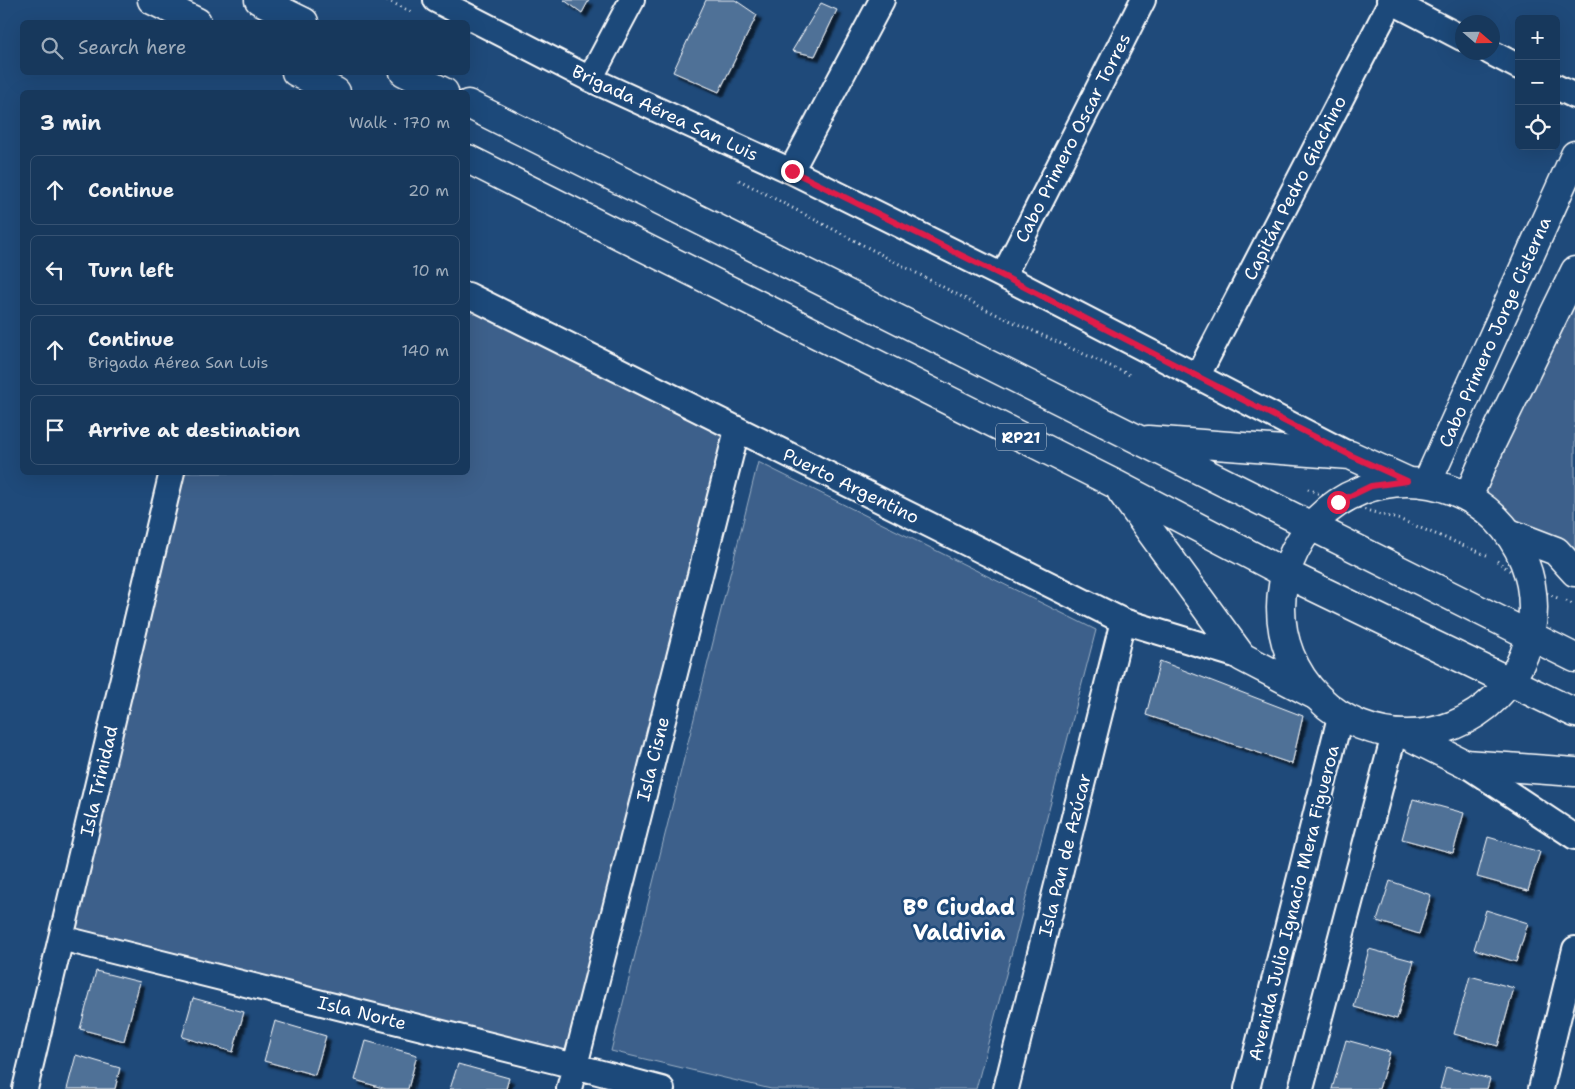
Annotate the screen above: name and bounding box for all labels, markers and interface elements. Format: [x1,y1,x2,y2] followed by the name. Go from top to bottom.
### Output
[1455,15,1500,60] north arrow
[1515,15,1560,150] map controls
[1515,15,1560,60] button: +
[20,20,470,75] search box
[1010,29,1136,247] street label: Cabo Primero Oscar Torres
[38,34,66,62] icon: search
[78,35,187,60] text: Search here
[568,59,762,167] street label: Brigada Aérea San Luis
[1515,60,1560,105] button: −
[1238,92,1352,284] street label: Capitán Pedro Giachino
[1515,105,1560,150] button: locate
[40,109,101,137] text: 3 min
[349,112,450,133] text: Walk · 170 m
[781,160,804,183] route end
[41,176,69,204] icon: ahead
[88,178,174,203] text: Continue
[408,180,449,201] text: 20 m
[1433,213,1557,451] street label: Cabo Primero Jorge Cisterna
[41,256,69,284] icon: left
[88,258,174,283] text: Turn left
[412,260,449,281] text: 10 m
[88,327,174,352] text: Continue
[41,336,69,364] icon: ahead
[402,340,449,361] text: 140 m
[88,352,268,373] text: Brigada Aérea San Luis
[41,416,69,444] icon: arrive
[88,418,300,443] text: Arrive at destination
[996,424,1046,451] road number: RP21
[779,443,923,529] street label: Puerto Argentino
[1327,491,1350,514] route start
[631,714,675,804] street label: Isla Cisne
[75,723,123,839] street label: Isla Trinidad
[1243,743,1345,1063] street label: Avenida Julio Ignacio Mera Figueroa
[1033,771,1097,939] street label: Isla Pan de Azúcar
[903,893,1015,947] district label: Bº Ciudad Valdivia
[315,990,409,1036] street label: Isla Norte

